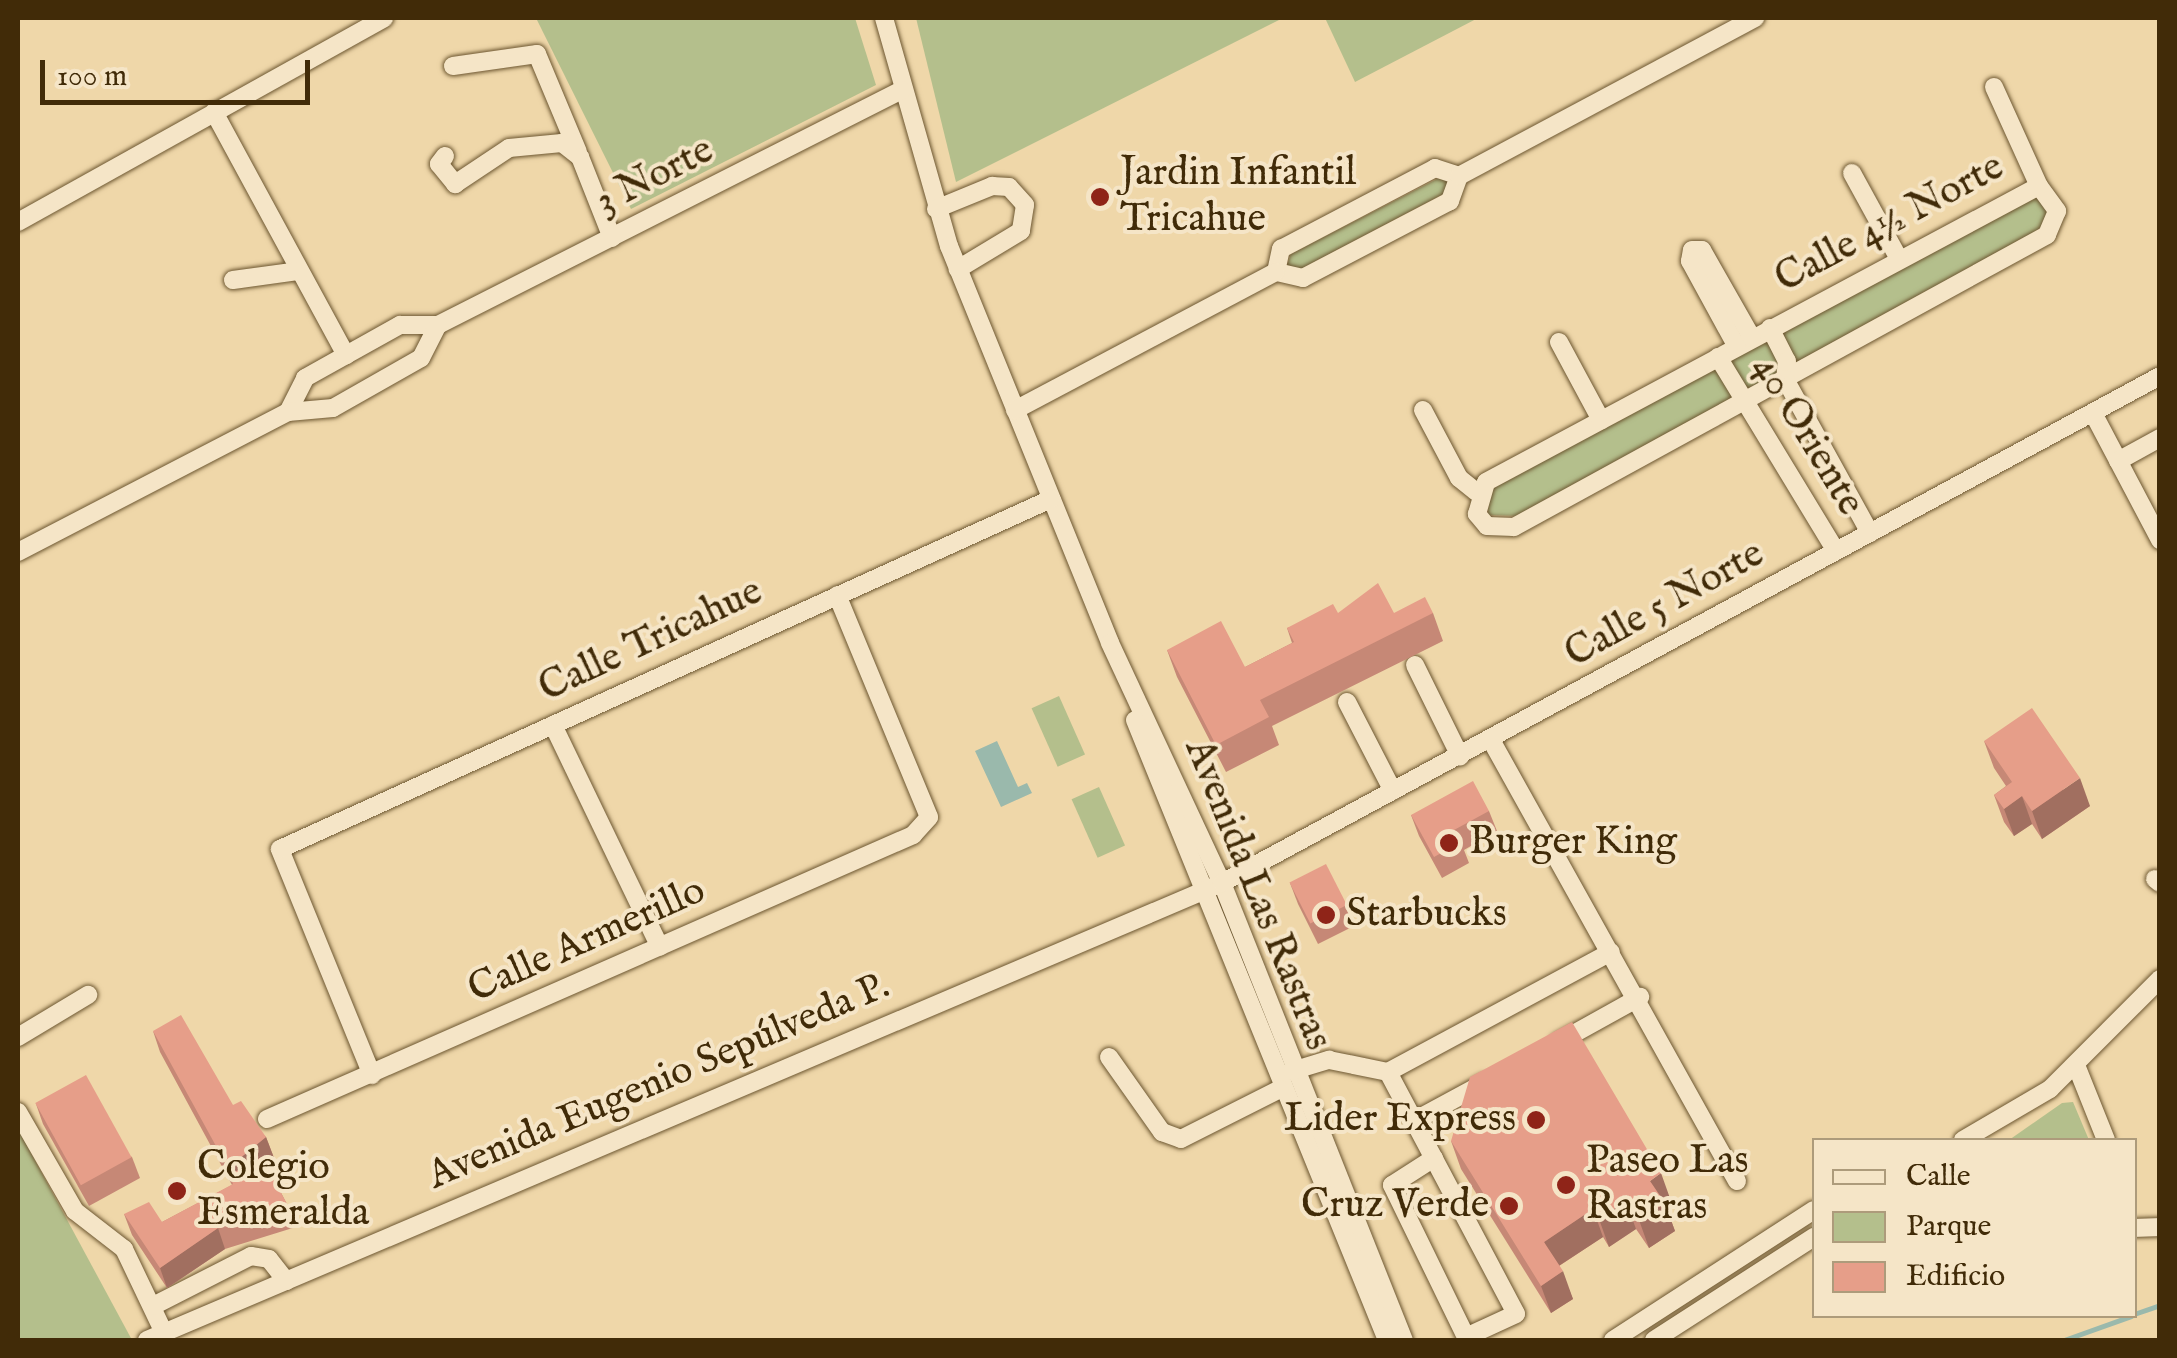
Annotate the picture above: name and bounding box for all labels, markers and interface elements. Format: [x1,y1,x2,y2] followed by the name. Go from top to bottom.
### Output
[45,40,315,102] scale bar
[57,58,127,96] text: 100 m
[588,127,722,227] street label: 3 Norte
[1768,144,2012,304] street label: Calle 4½ Norte
[1120,150,1356,244] place label: Jardin Infantil Tricahue
[1089,186,1111,208] marker: Jardin Infantil Tricahue
[1741,347,1873,525] street label: 40 Oriente
[1557,531,1773,679] street label: Calle 5 Norte
[532,568,770,714] street label: Calle Tricahue
[1173,732,1341,1058] street label: Avenida Las Rastras
[1469,819,1677,867] place label: Burger King
[1438,832,1460,854] marker: Burger King
[461,867,713,1015] street label: Calle Armerillo
[1346,891,1507,939] place label: Starbucks
[1315,904,1337,926] marker: Starbucks
[421,963,897,1201] street label: Avenida Eugenio Sepúlveda P.
[1284,1096,1516,1144] place label: Lider Express
[1525,1109,1547,1131] marker: Lider Express
[1586,1138,1749,1232] place label: Paseo Las Rastras
[1812,1138,2137,1318] legend
[197,1144,369,1238] place label: Colegio Esmeralda
[1906,1158,1970,1196] text: Calle
[1555,1174,1577,1196] marker: Paseo Las Rastras
[166,1180,188,1202] marker: Colegio Esmeralda
[1301,1182,1489,1230] place label: Cruz Verde
[1498,1195,1520,1217] marker: Cruz Verde
[1906,1208,1991,1246] text: Parque
[1906,1258,2005,1296] text: Edificio

